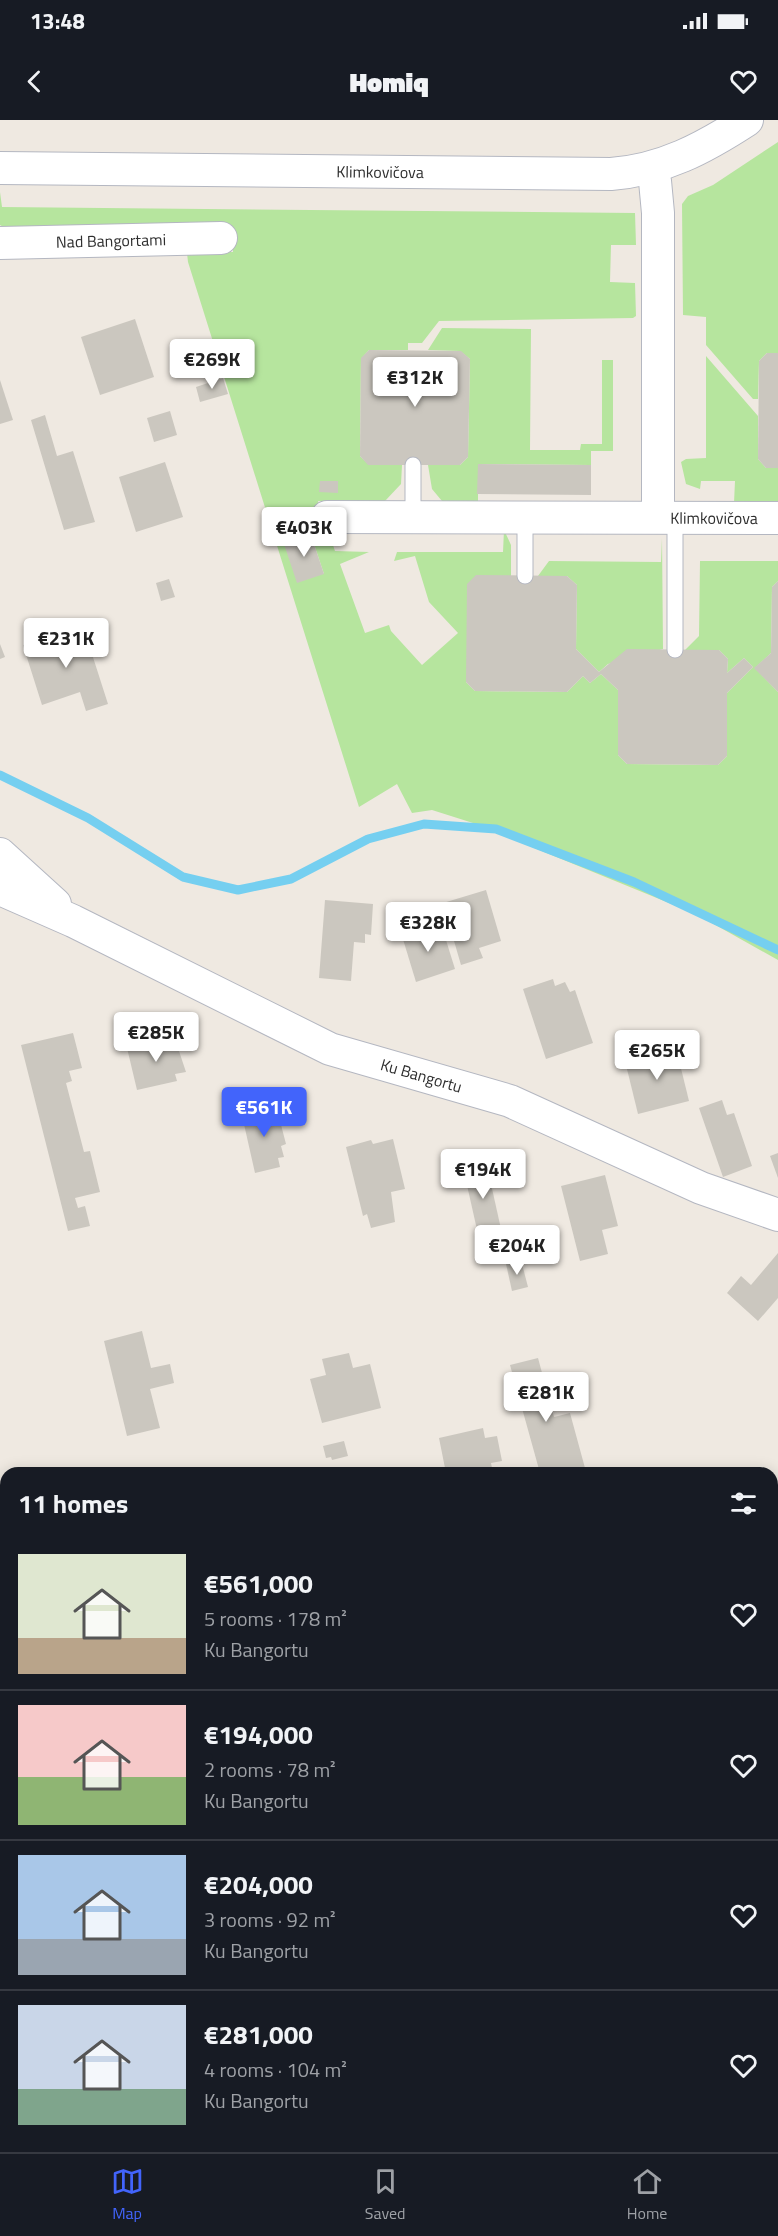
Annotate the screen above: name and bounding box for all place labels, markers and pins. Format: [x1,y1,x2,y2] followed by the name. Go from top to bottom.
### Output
[170,339,254,390] pin: €269K
[373,357,457,408] pin: €312K
[262,507,346,558] pin: €403K
[24,618,108,669] pin: €231K
[386,902,470,953] pin: €328K
[114,1012,198,1063] pin: €285K
[615,1030,699,1081] pin: €265K
[222,1087,306,1138] pin: €561K
[441,1149,525,1200] pin: €194K
[475,1225,559,1276] pin: €204K
[504,1372,588,1423] pin: €281K

